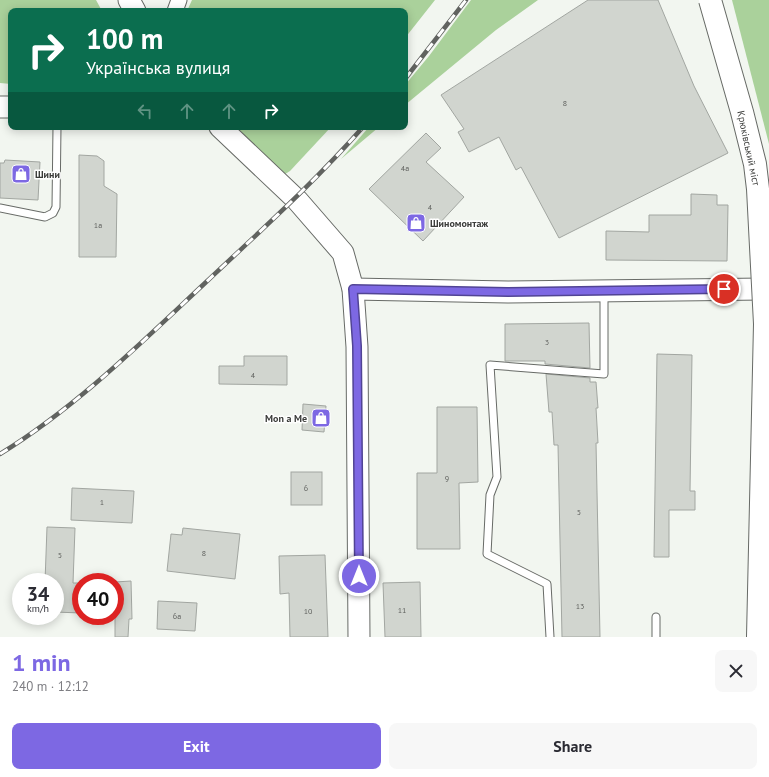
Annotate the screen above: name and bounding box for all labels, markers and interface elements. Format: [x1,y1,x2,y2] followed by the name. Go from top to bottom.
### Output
[86,20,163,57] text: 100 m
[20,24,72,76] icon: right
[86,56,230,79] text: Українська вулиця
[563,98,567,108] house number: 8
[134,100,156,122] icon: left
[176,100,198,122] icon: ahead
[218,100,240,122] icon: ahead
[260,100,282,122] icon: right
[734,110,763,187] street label: Крюківський міст
[10,163,32,185] shop icon: Шини
[401,163,409,173] house number: 4а
[35,168,60,181] place label: Шини
[428,202,433,212] house number: 4
[405,212,427,234] shop icon: Шиномонтаж
[430,217,488,230] place label: Шиномонтаж
[94,220,102,230] house number: 1а
[707,272,741,306] pin
[713,278,735,300] icon: arrive
[545,337,549,347] house number: 3
[251,370,256,380] house number: 4
[310,407,332,429] shop icon: Mon a Me
[265,412,307,425] place label: Mon a Me
[445,473,449,483] house number: 9
[304,483,308,493] house number: 6
[100,497,104,507] house number: 1
[577,507,581,517] house number: 5
[202,548,206,558] house number: 8
[58,550,62,560] house number: 5
[338,555,380,597] position arrow
[72,573,124,625] speed limit sign: 40
[27,581,49,607] text: 34
[576,601,584,611] house number: 13
[27,602,49,615] text: km/h
[398,605,406,615] house number: 11
[304,606,313,616] house number: 10
[173,611,181,621] house number: 6а
[12,647,71,678] text: 1 min
[715,650,757,692] button: close
[12,678,89,695] text: 240 m · 12:12
[12,723,381,769] button: Exit
[389,723,757,769] button: Share

